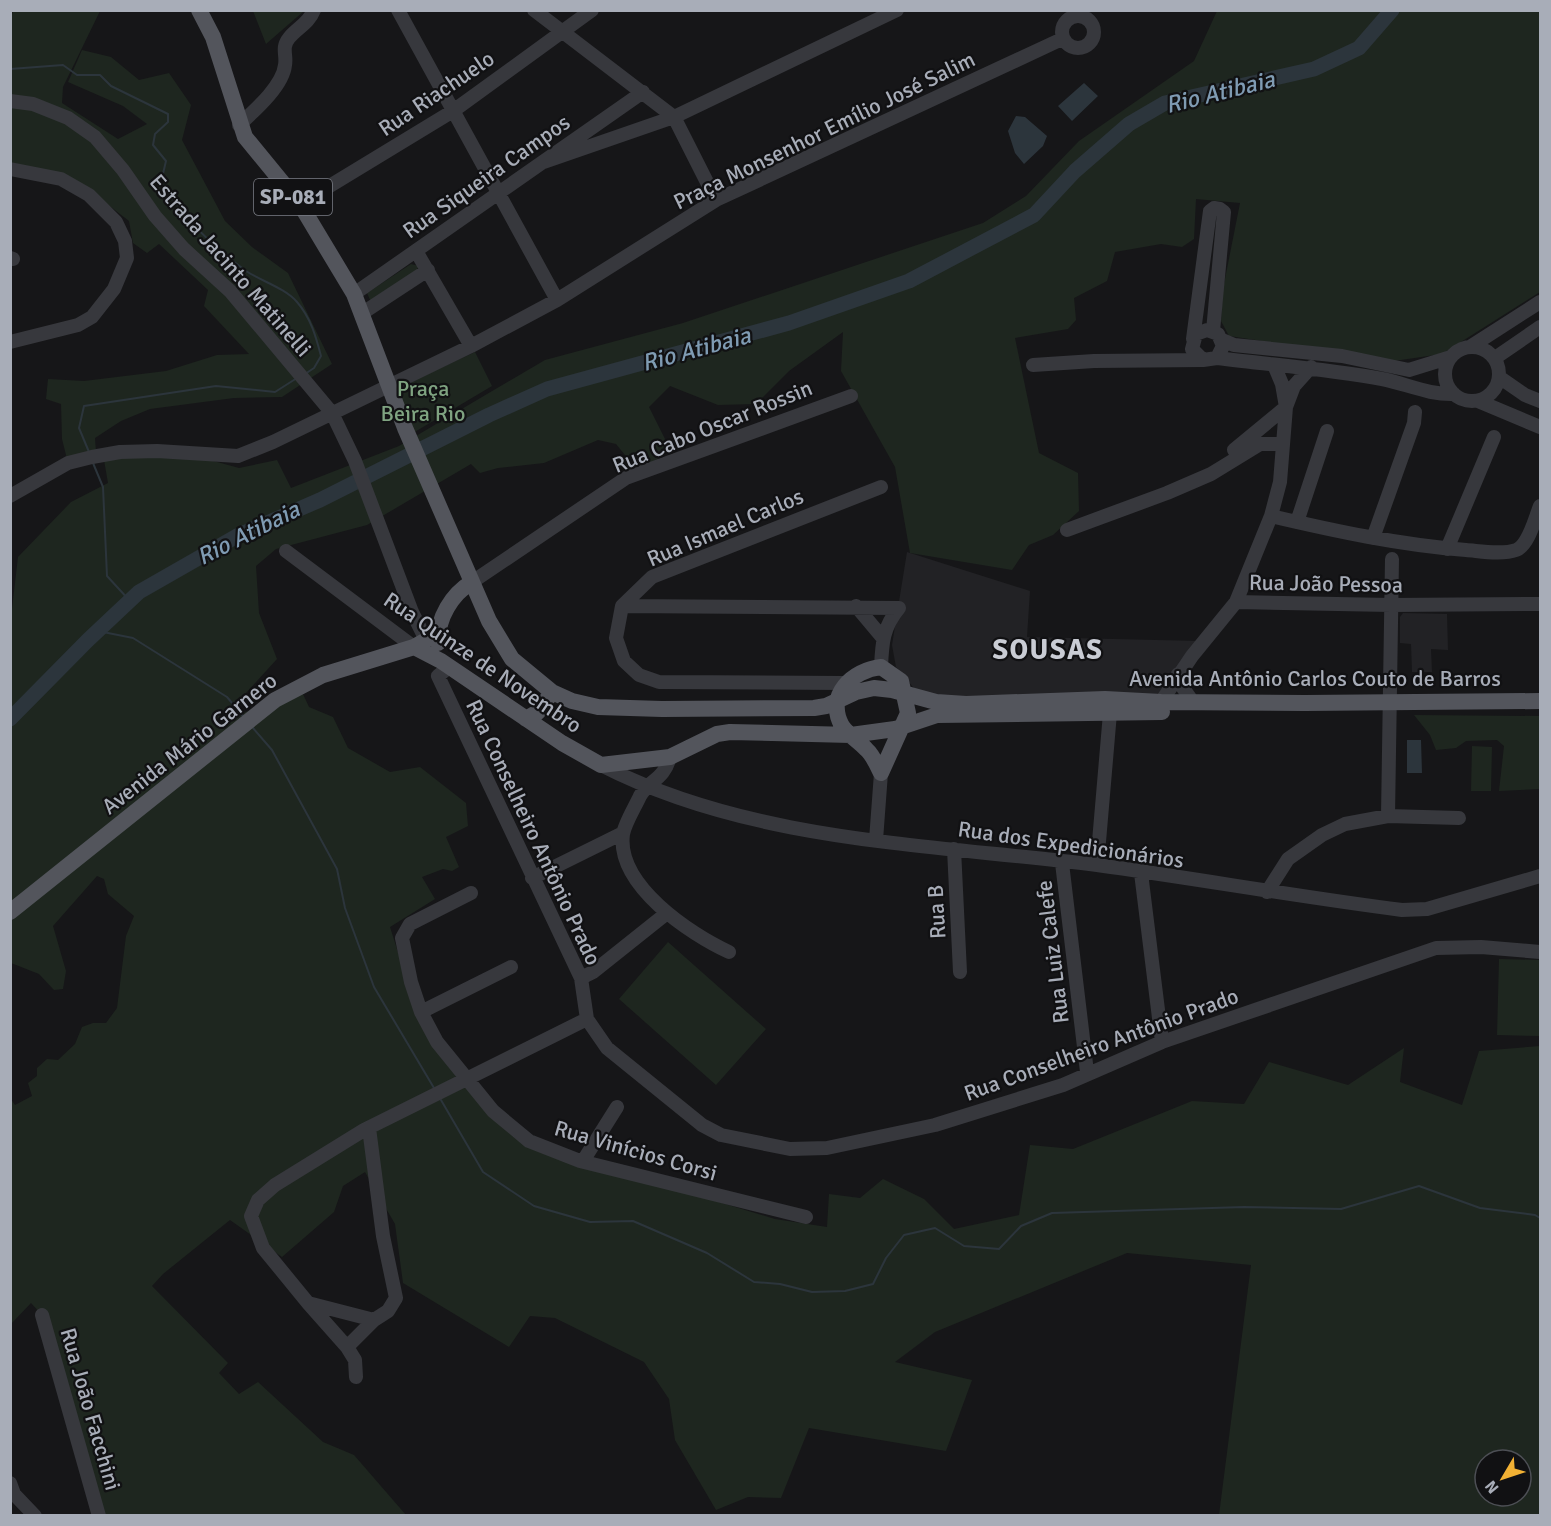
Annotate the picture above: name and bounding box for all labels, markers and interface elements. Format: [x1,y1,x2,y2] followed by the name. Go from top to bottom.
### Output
[373,45,499,142] street label: Rua Riachuelo
[669,45,979,215] street label: Praça Monsenhor Emílio José Salim
[1162,64,1279,120] water label: Rio Atibaia
[397,109,575,244] street label: Rua Siqueira Campos
[144,168,317,362] street label: Estrada Jacinto Matinelli
[254,179,332,215] road number: SP-081
[638,320,755,378] water label: Rio Atibaia
[608,374,816,479] street label: Rua Cabo Oscar Rossin
[381,375,465,427] park label: Praça Beira Rio
[643,482,808,573] street label: Rua Ismael Carlos
[191,494,305,572] water label: Rio Atibaia
[1249,569,1403,598] street label: Rua João Pessoa
[379,586,587,739] street label: Rua Quinze de Novembro
[993,633,1103,667] district label: SOUSAS
[1129,665,1501,692] street label: Avenida Antônio Carlos Couto de Barros
[96,667,282,820] street label: Avenida Mário Garnero
[460,695,607,969] street label: Rua Conselheiro Antônio Prado
[956,815,1186,874] street label: Rua dos Expedicionários
[1030,879,1075,1025] street label: Rua Luiz Calefe
[922,884,951,940] street label: Rua B
[960,982,1242,1107] street label: Rua Conselheiro Antônio Prado
[551,1114,720,1187] street label: Rua Vinícios Corsi
[54,1325,127,1493] street label: Rua João Facchini
[1473,1448,1533,1508] north arrow
[1481,1476,1503,1497] text: N

